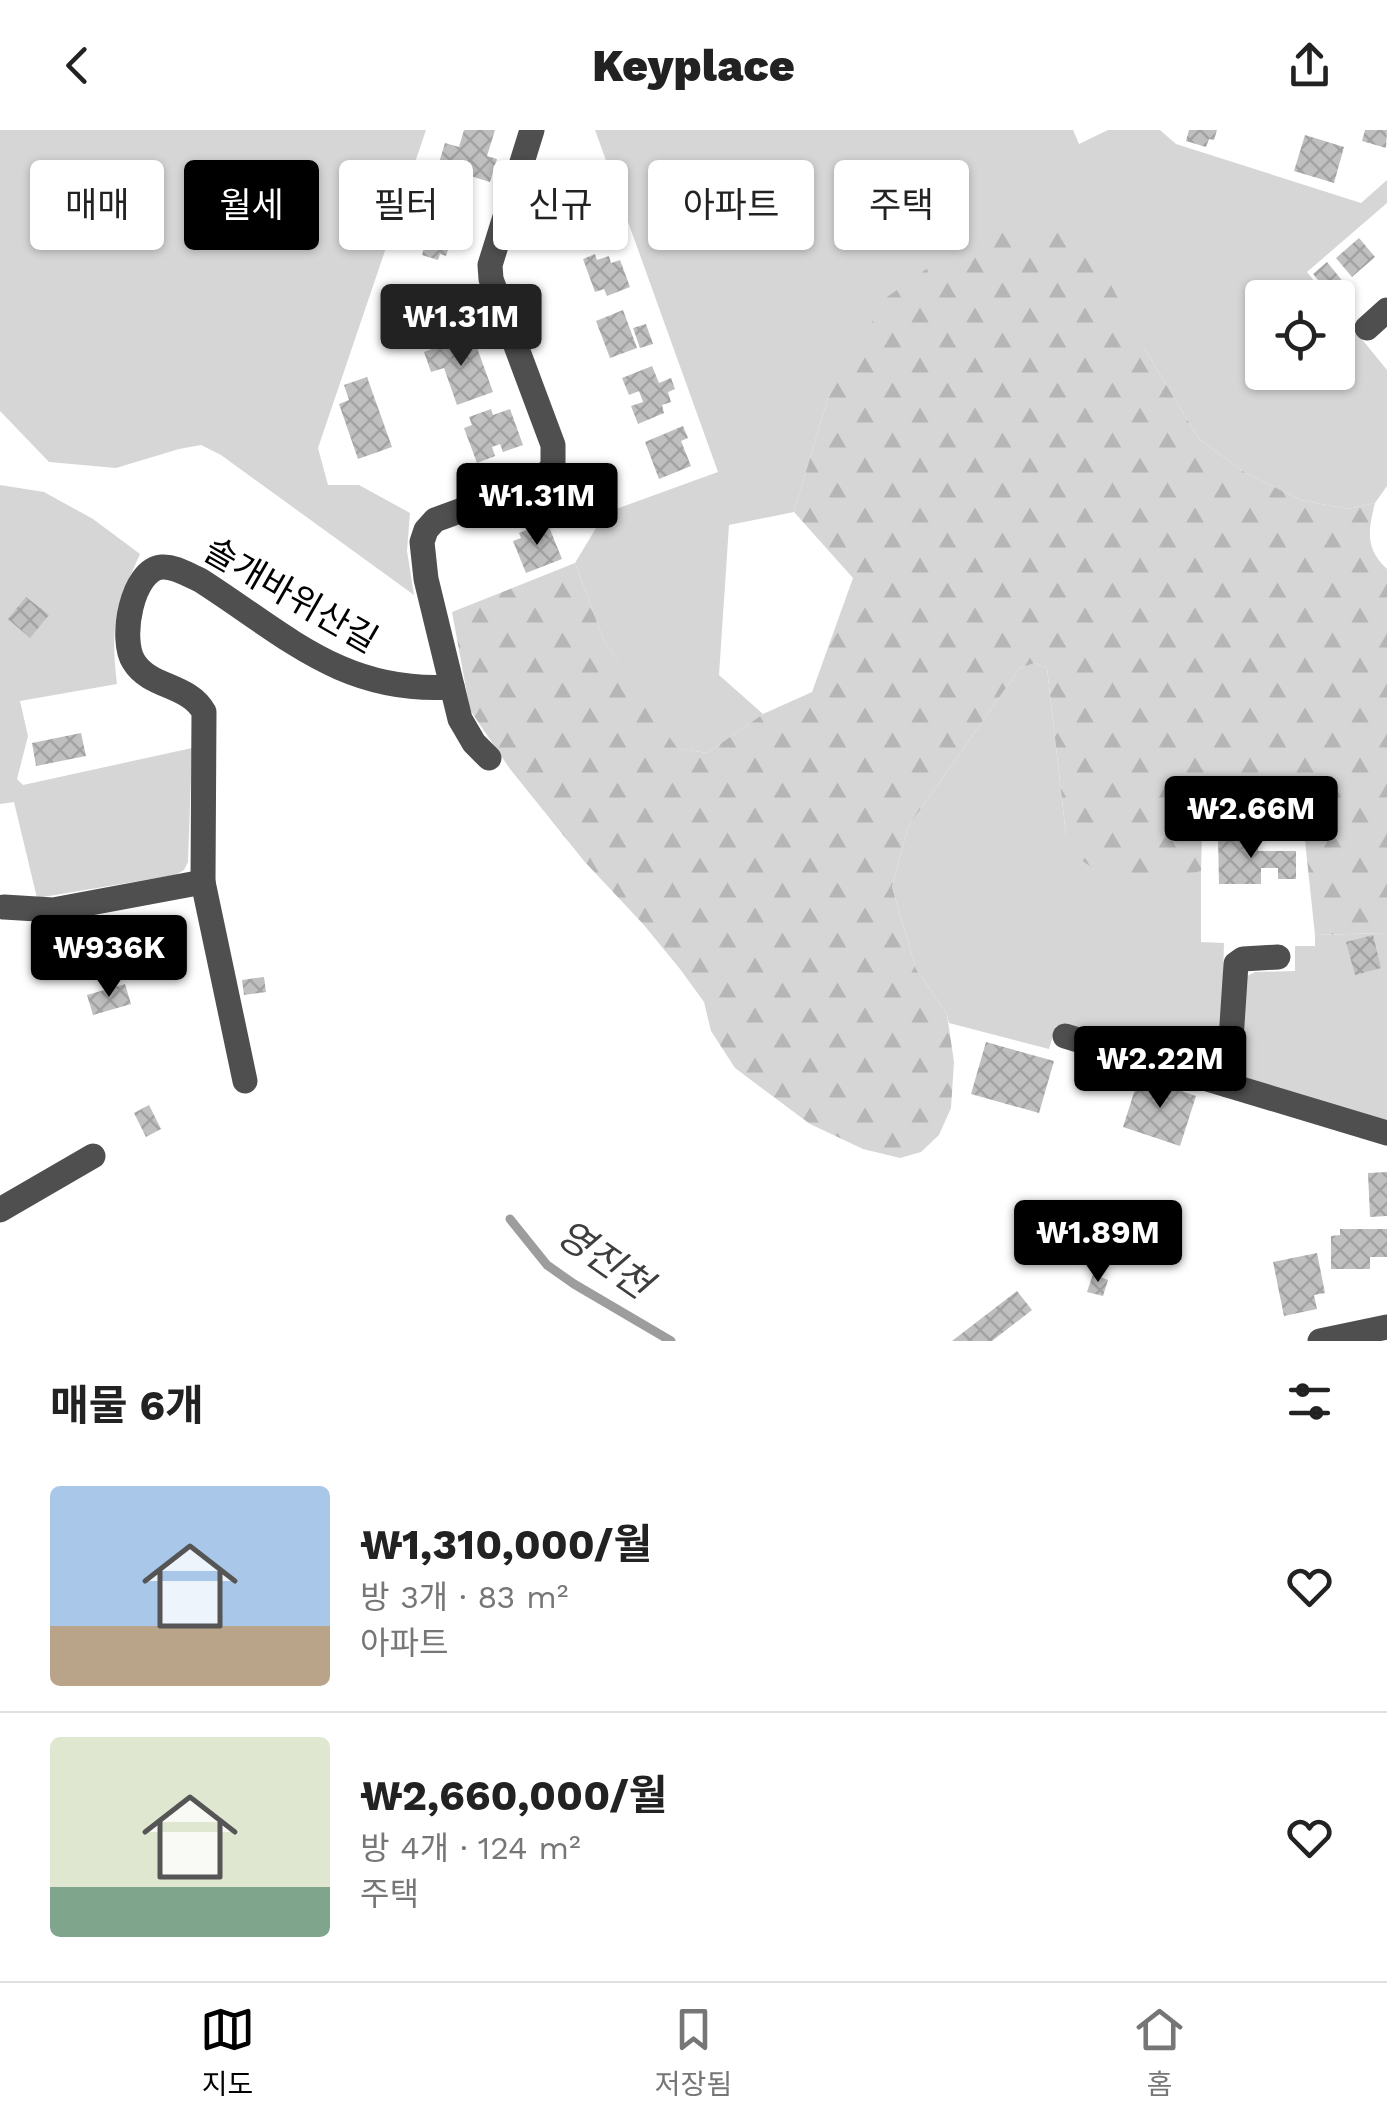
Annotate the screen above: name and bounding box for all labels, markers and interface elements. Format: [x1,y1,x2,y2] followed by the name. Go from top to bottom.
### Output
[50,38,105,93] icon: back
[1282,38,1337,93] icon: share
[592,39,795,92] text: Keyplace
[30,160,164,250] chip: 매매
[184,160,319,250] chip: 월세
[339,160,473,250] chip: 필터
[493,160,628,250] chip: 신규
[648,160,814,250] chip: 아파트
[834,160,969,250] chip: 주택
[1245,280,1355,390] map controls
[1245,280,1355,390] button: locate
[380,284,542,369] pin: ₩1.31M
[403,297,519,335] text: ₩1.31M
[456,463,618,548] pin: ₩1.31M
[479,476,595,514] text: ₩1.31M
[197,529,385,661] street label: 솔개바위산길
[1170,776,1332,861] pin: ₩2.66M
[1187,789,1315,827] text: ₩2.66M
[39,915,179,1000] pin: ₩936K
[53,928,165,966] text: ₩936K
[1079,1026,1241,1111] pin: ₩2.22M
[1096,1039,1224,1077] text: ₩2.22M
[1017,1200,1179,1285] pin: ₩1.89M
[548,1211,663,1309] water label: 영진천
[1036,1213,1160,1251] text: ₩1.89M
[1282,1374,1337,1429] icon: filters
[50,1381,204,1430] text: 매물 6개
[360,1520,652,1569] text: ₩1,310,000/월
[130,1526,250,1646] icon: home
[1282,1559,1337,1614] icon: heart
[360,1578,568,1616] text: 방 3개 · 83 m²
[360,1624,448,1662] text: 아파트
[360,1771,668,1820] text: ₩2,660,000/월
[130,1777,250,1897] icon: home
[1282,1810,1337,1865] icon: heart
[360,1829,581,1867] text: 방 4개 · 124 m²
[360,1875,419,1913] text: 주택
[200,2002,255,2102] tab: 지도
[655,2002,732,2102] tab: 저장됨
[1132,2002,1187,2102] tab: 홈

